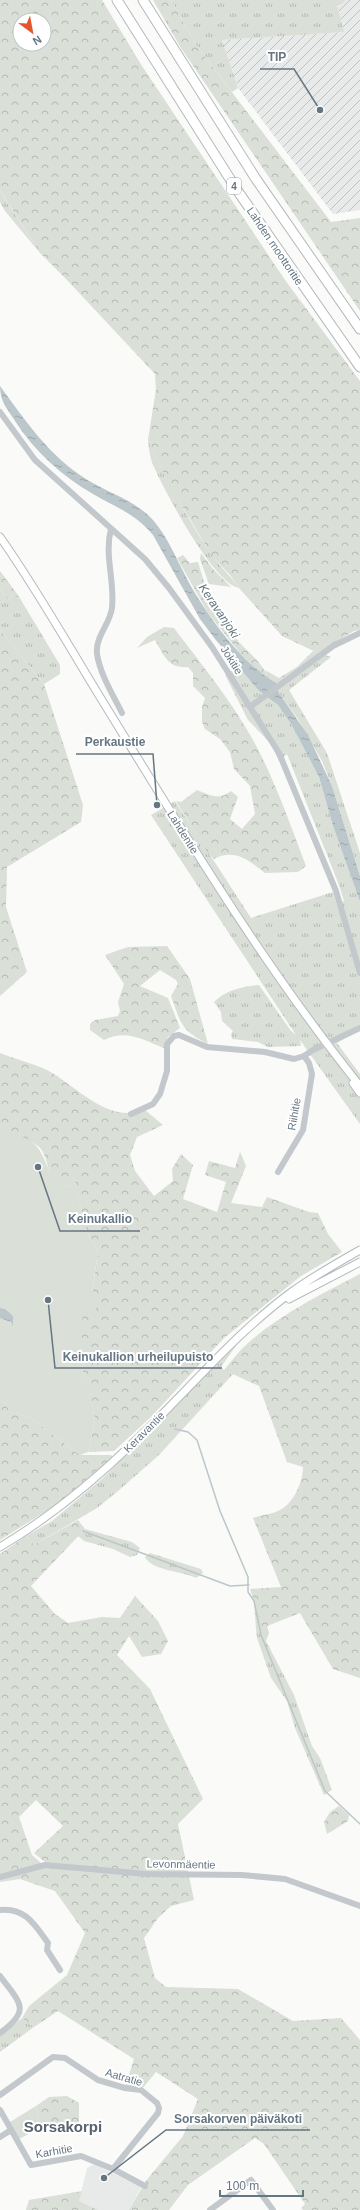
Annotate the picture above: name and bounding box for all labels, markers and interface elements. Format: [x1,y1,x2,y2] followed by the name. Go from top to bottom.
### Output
[12,12,52,52] north arrow
[31,33,44,48] text: N
[260,45,294,69] callout: TIP
[268,50,286,64] text: TIP
[227,178,241,194] road number: 4
[245,205,305,287] street label: Lahden moottoritie
[196,581,243,641] water label: Keravanjoki
[219,644,245,676] street label: Jokitie
[76,730,153,754] callout: Perkaustie
[85,735,146,749] text: Perkaustie
[165,808,201,856] street label: Lahdentie
[285,1097,303,1131] street label: Riihitie
[60,1207,140,1231] callout: Keinukallio
[68,1212,132,1226] text: Keinukallio
[55,1344,222,1368] callout: Keinukallion urheilupuisto
[63,1350,213,1364] text: Keinukallion urheilupuisto
[121,1409,167,1455] street label: Keravantie
[146,1857,216,1871] street label: Levonmäentie
[104,2066,144,2088] street label: Aatratie
[166,2106,310,2130] callout: Sorsakorven päiväkoti
[174,2112,302,2126] text: Sorsakorven päiväkoti
[24,2118,102,2135] district label: Sorsakorpi
[35,2142,73,2160] street label: Karhitie
[220,2172,303,2198] scale bar
[226,2179,259,2193] text: 100 m

